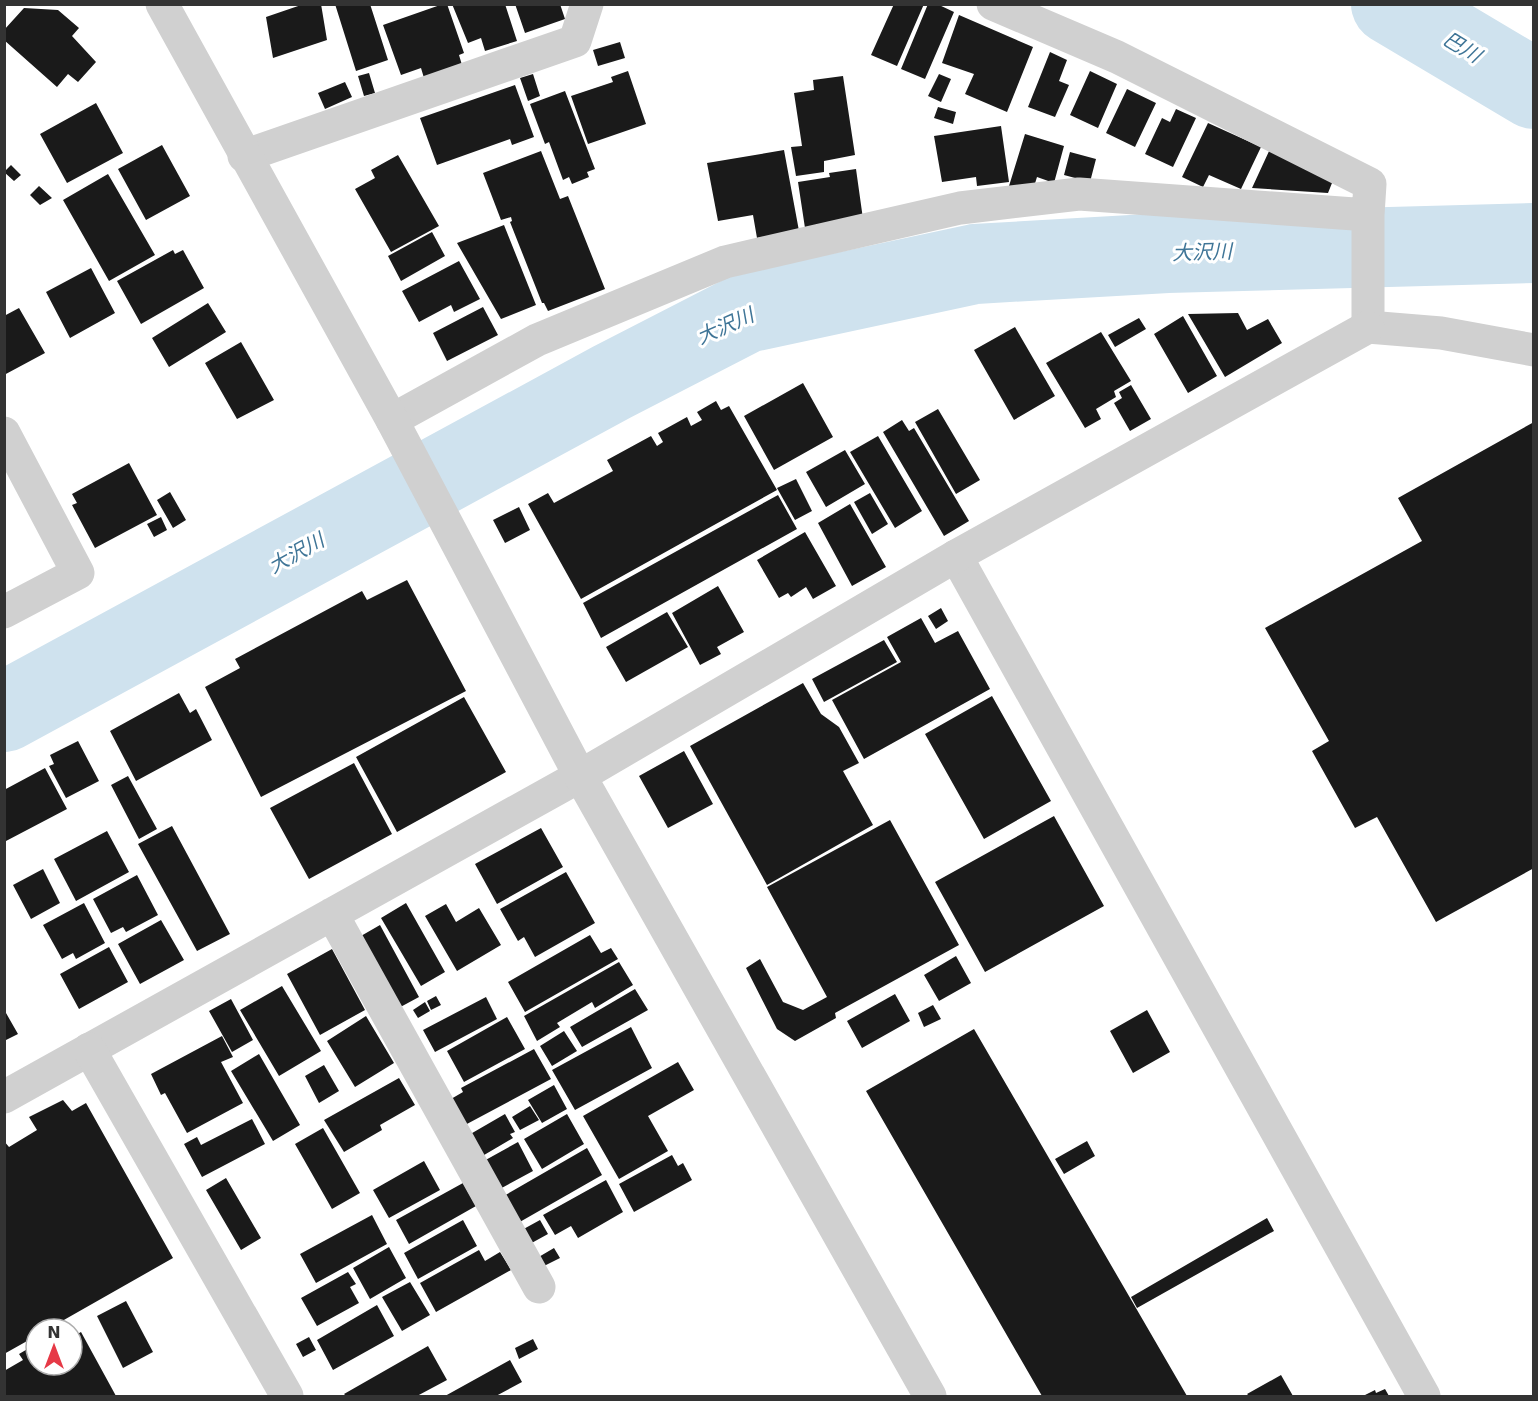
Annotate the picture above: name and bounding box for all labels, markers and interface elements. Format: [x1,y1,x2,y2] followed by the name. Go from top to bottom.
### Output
[1439,26,1487,69] water label: 巴川
[1172,239,1234,265] water label: 大沢川
[693,302,759,349] water label: 大沢川
[264,527,330,578] water label: 大沢川
[24,1317,84,1377] north arrow
[47,1323,61,1342] text: N

